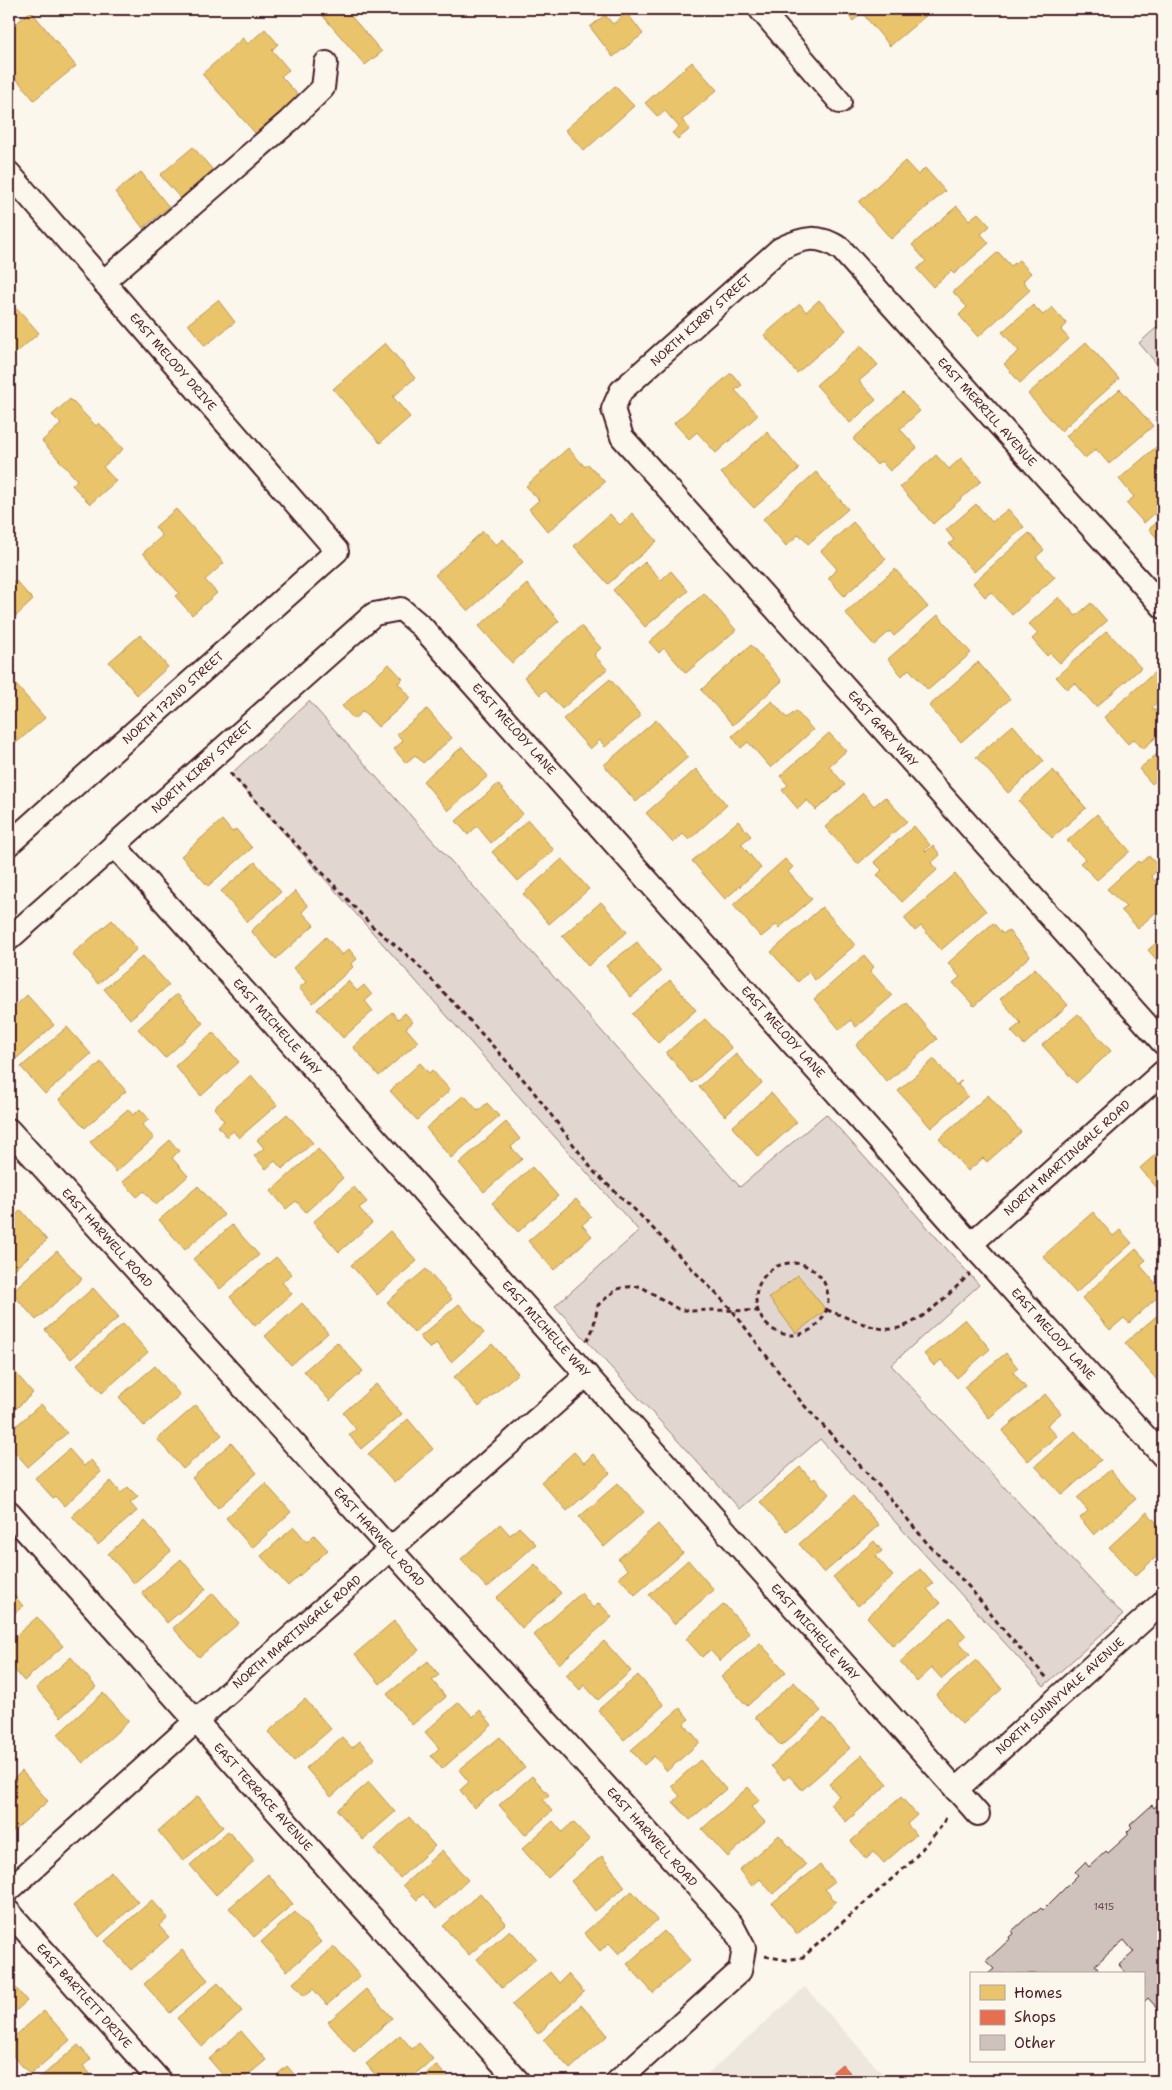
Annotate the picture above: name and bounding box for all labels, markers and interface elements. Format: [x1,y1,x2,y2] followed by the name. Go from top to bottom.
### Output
[647,270,755,370] street label: NORTH KIRBY STREET
[126,310,220,414] street label: EAST MELODY DRIVE
[934,354,1040,470] street label: EAST MERRILL AVENUE
[119,648,227,748] street label: NORTH 172ND STREET
[469,680,559,778] street label: EAST MELODY LANE
[844,687,922,771] street label: EAST GARY WAY
[148,717,256,817] street label: NORTH KIRBY STREET
[229,975,325,1079] street label: EAST MICHELLE WAY
[738,983,828,1081] street label: EAST MELODY LANE
[1000,1097,1134,1219] street label: NORTH MARTINGALE ROAD
[58,1185,156,1291] street label: EAST HARWELL ROAD
[498,1277,594,1381] street label: EAST MICHELLE WAY
[1008,1285,1098,1383] street label: EAST MELODY LANE
[330,1484,428,1590] street label: EAST HARWELL ROAD
[229,1572,365,1692] street label: NORTH MARTINGALE ROAD
[767,1580,863,1684] street label: EAST MICHELLE WAY
[992,1634,1128,1758] street label: NORTH SUNNYVALE AVENUE
[210,1739,316,1855] street label: EAST TERRACE AVENUE
[603,1784,701,1890] street label: EAST HARWELL ROAD
[1094,1900,1114,1913] house number: 1415
[33,1940,135,2052] street label: EAST BARTLETT DRIVE
[970,1972,1144,2062] legend
[1014,1983,1062,2003] text: Homes
[1014,2007,1056,2027] text: Shops
[1014,2033,1056,2053] text: Other

